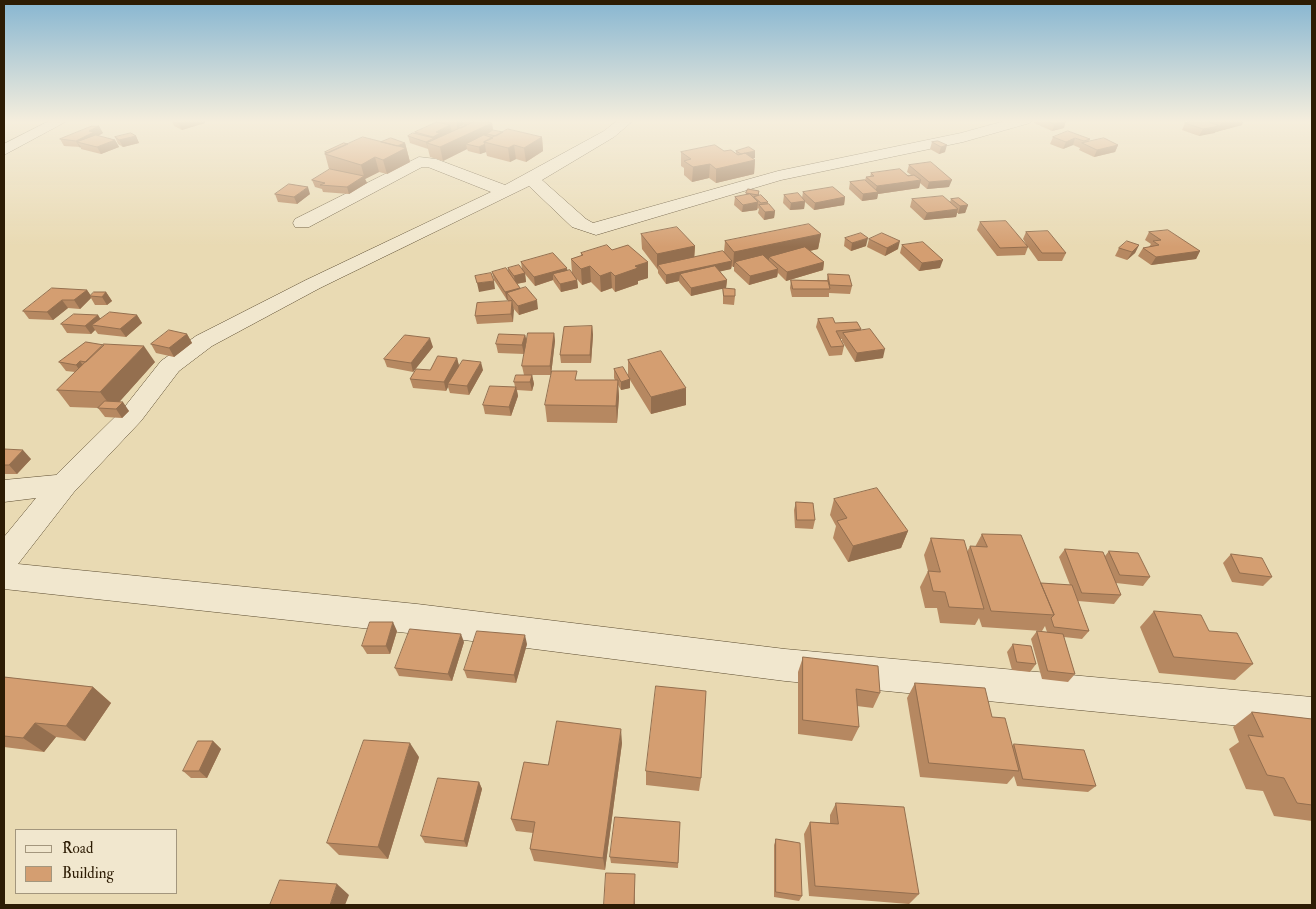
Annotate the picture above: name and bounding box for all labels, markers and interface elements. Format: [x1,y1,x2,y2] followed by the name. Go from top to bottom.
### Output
[15,829,178,894] legend
[62,839,93,858] text: Road
[62,864,114,883] text: Building

